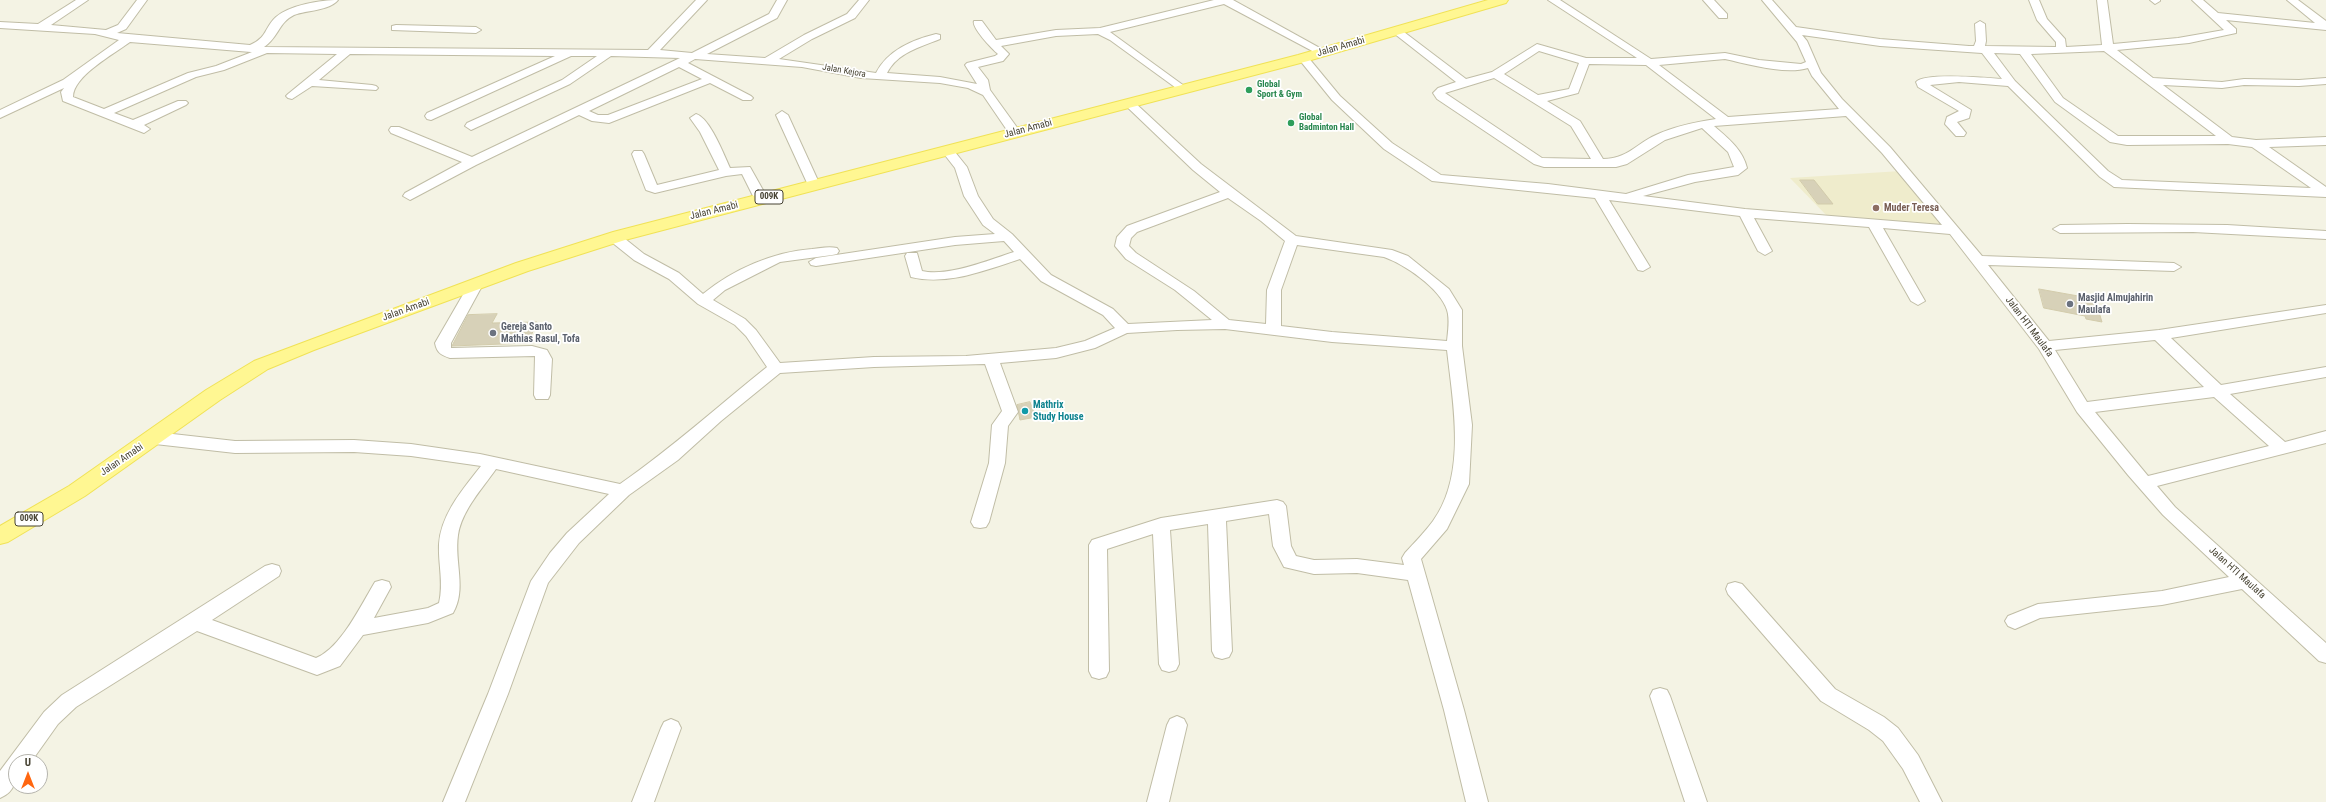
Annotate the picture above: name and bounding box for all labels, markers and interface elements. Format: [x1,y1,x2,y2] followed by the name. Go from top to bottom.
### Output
[1316,34,1366,60] street label: Jalan Amabi
[821,62,867,80] street label: Jalan Kejora
[1257,80,1302,101] place label: Global Sport & Gym
[1244,85,1254,95] marker: Global Sport & Gym
[1299,113,1354,134] place label: Global Badminton Hall
[1003,117,1053,141] street label: Jalan Amabi
[1286,118,1296,128] marker: Global Badminton Hall
[755,190,783,204] road number: 009K
[689,199,739,223] street label: Jalan Amabi
[1884,202,1939,214] place label: Muder Teresa
[1871,203,1881,213] marker: Muder Teresa
[2078,292,2153,316] place label: Masjid Almujahirin Maulafa
[2003,295,2055,359] street label: Jalan HTI Maulafa
[381,296,431,324] street label: Jalan Amabi
[2065,299,2075,309] marker: Masjid Almujahirin Maulafa
[501,321,580,344] place label: Gereja Santo Mathias Rasul, Tofa
[488,328,498,338] marker: Gereja Santo Mathias Rasul, Tofa
[1033,399,1083,422] place label: Mathrix Study House
[1020,406,1030,416] marker: Mathrix Study House
[98,441,146,479] street label: Jalan Amabi
[15,512,43,526] road number: 009K
[2206,544,2268,602] street label: Jalan HTI Maulafa
[8,754,48,794] north arrow
[25,756,31,769] text: U

